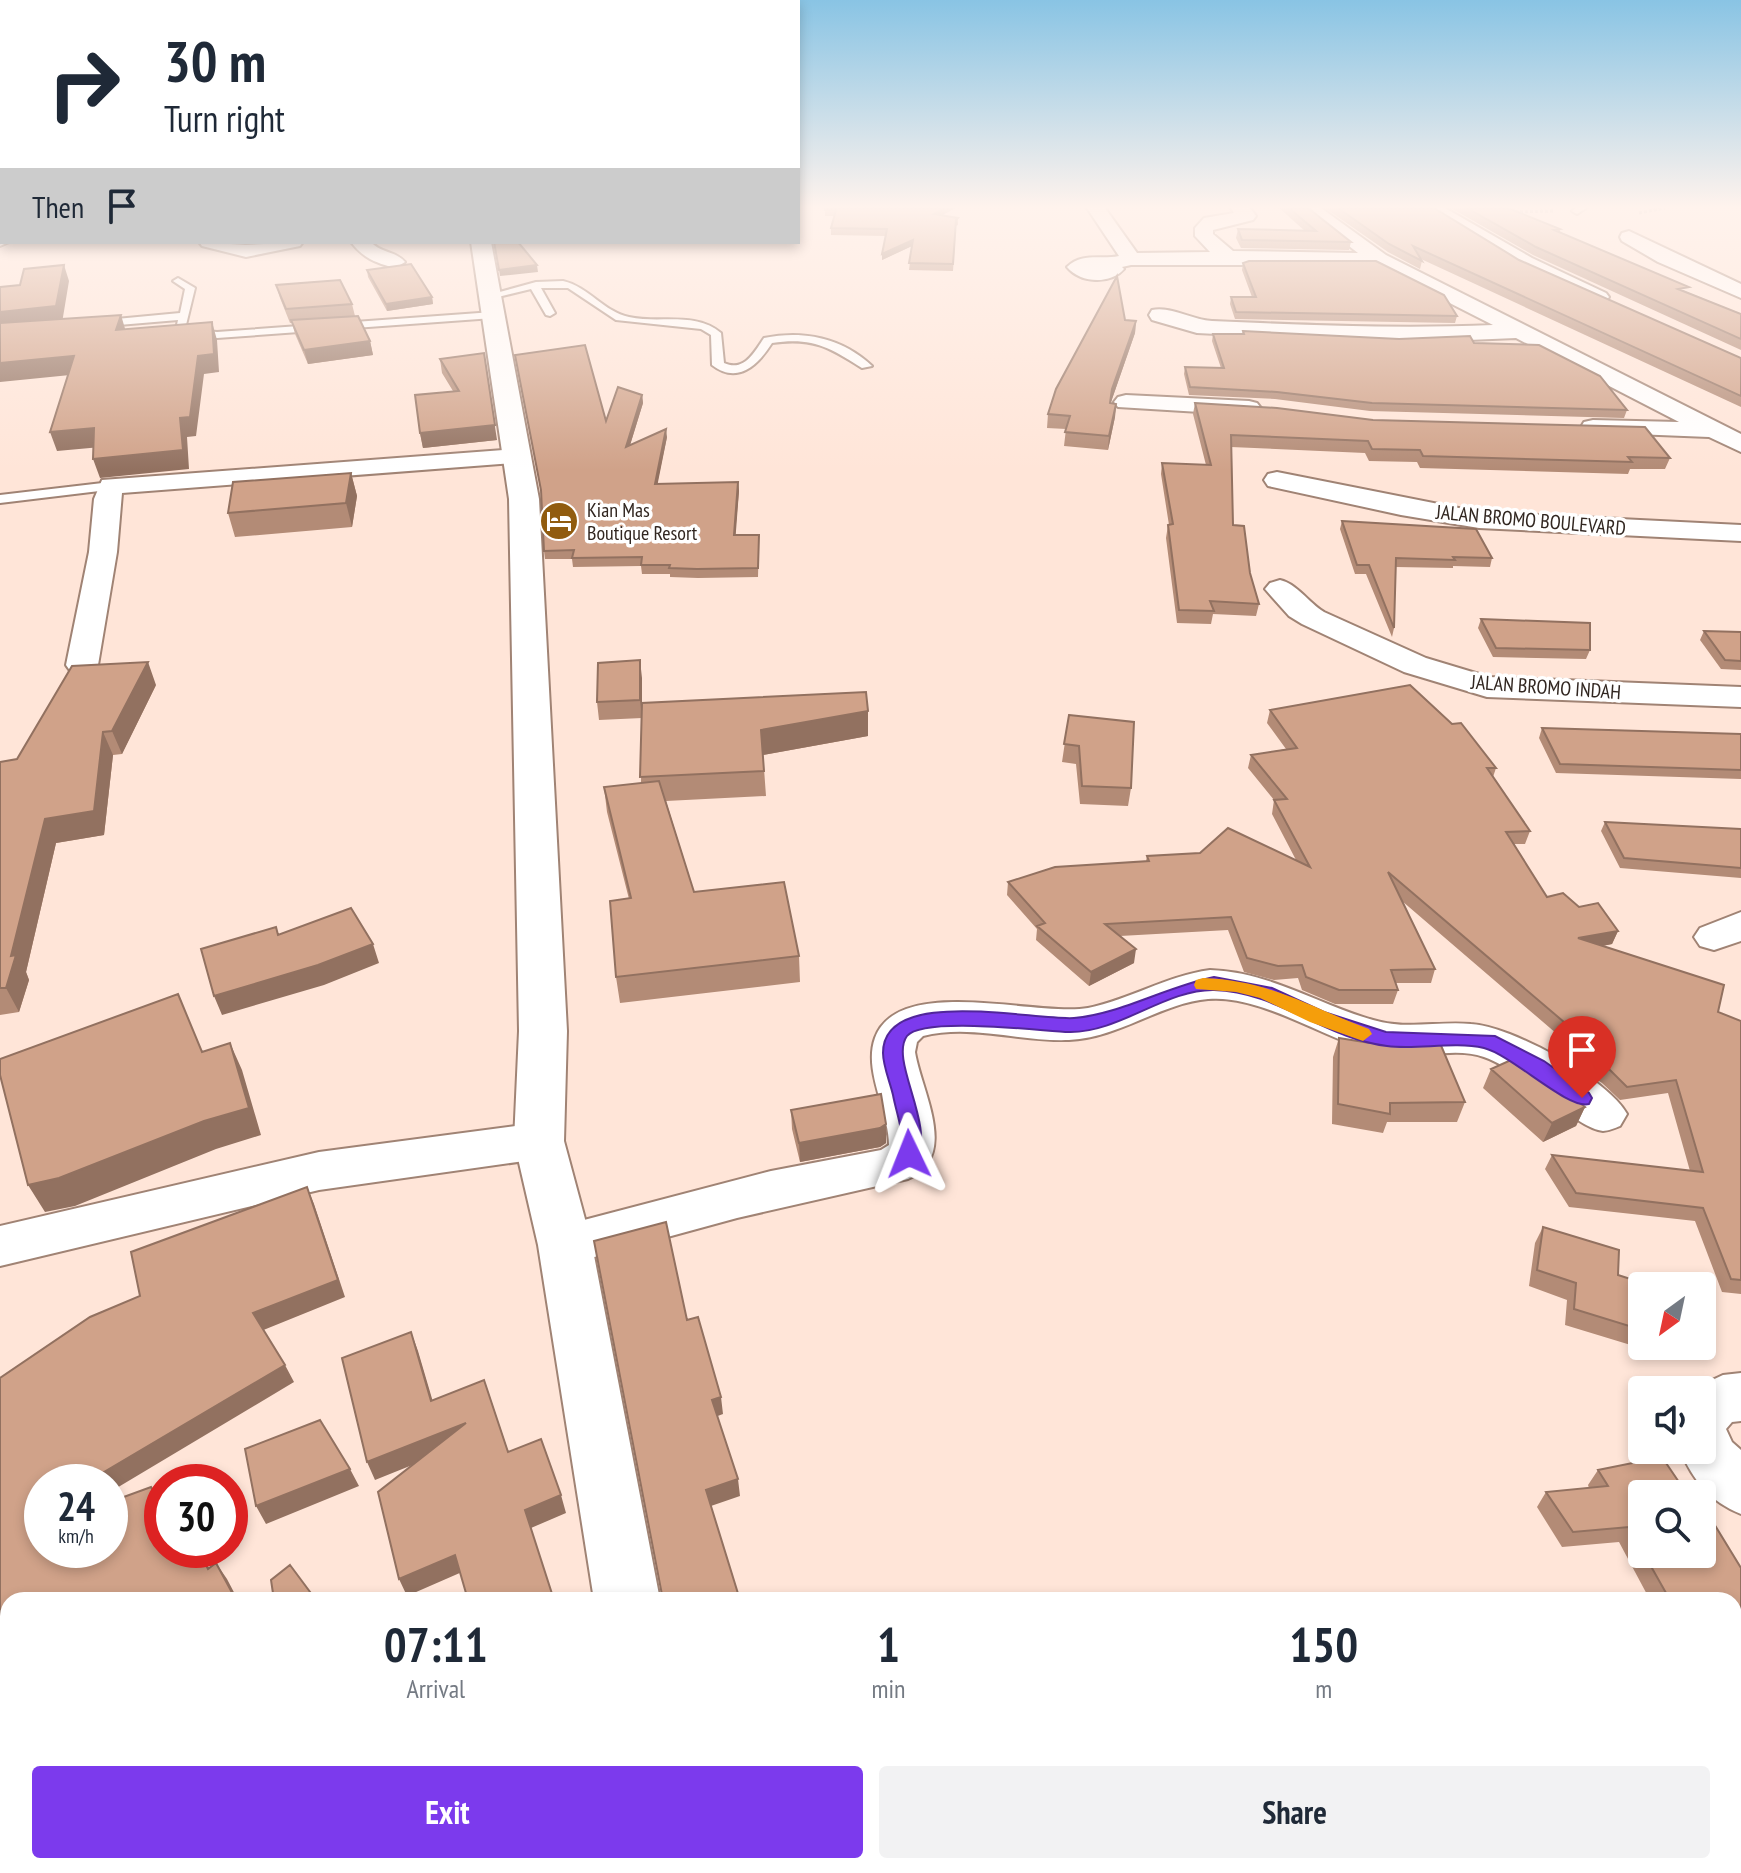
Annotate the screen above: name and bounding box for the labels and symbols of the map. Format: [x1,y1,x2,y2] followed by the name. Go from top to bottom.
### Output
[587,497,698,546] place label: Kian Mas Boutique Resort
[1434,499,1627,541] street label: JALAN BROMO BOULEVARD
[538,500,580,542] hotel icon: Kian Mas Boutique Resort
[1469,669,1622,705] street label: JALAN BROMO INDAH
[1548,1016,1616,1098] pin
[867,1112,951,1196] position arrow
[1628,1272,1716,1360] north arrow
[144,1464,248,1568] speed limit sign: 30

